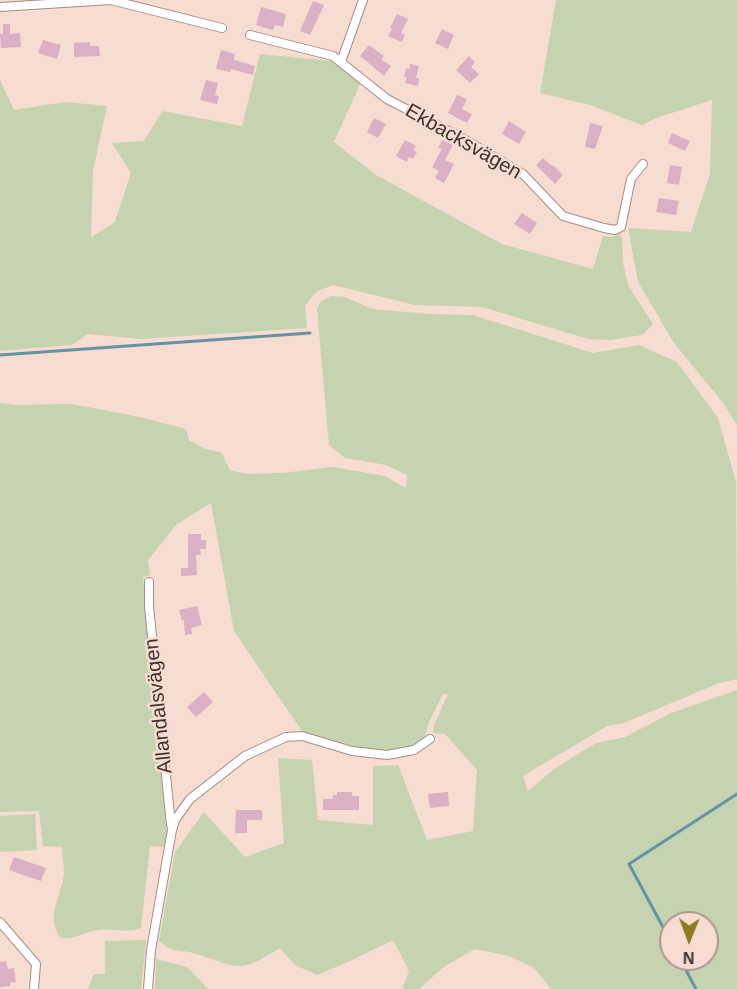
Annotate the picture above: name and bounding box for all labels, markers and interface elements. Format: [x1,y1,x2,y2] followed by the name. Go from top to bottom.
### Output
[401,99,525,185] street label: Ekbacksvägen
[140,637,178,775] street label: Allandalsvägen
[659,911,719,971] north arrow
[683,949,695,966] text: N

